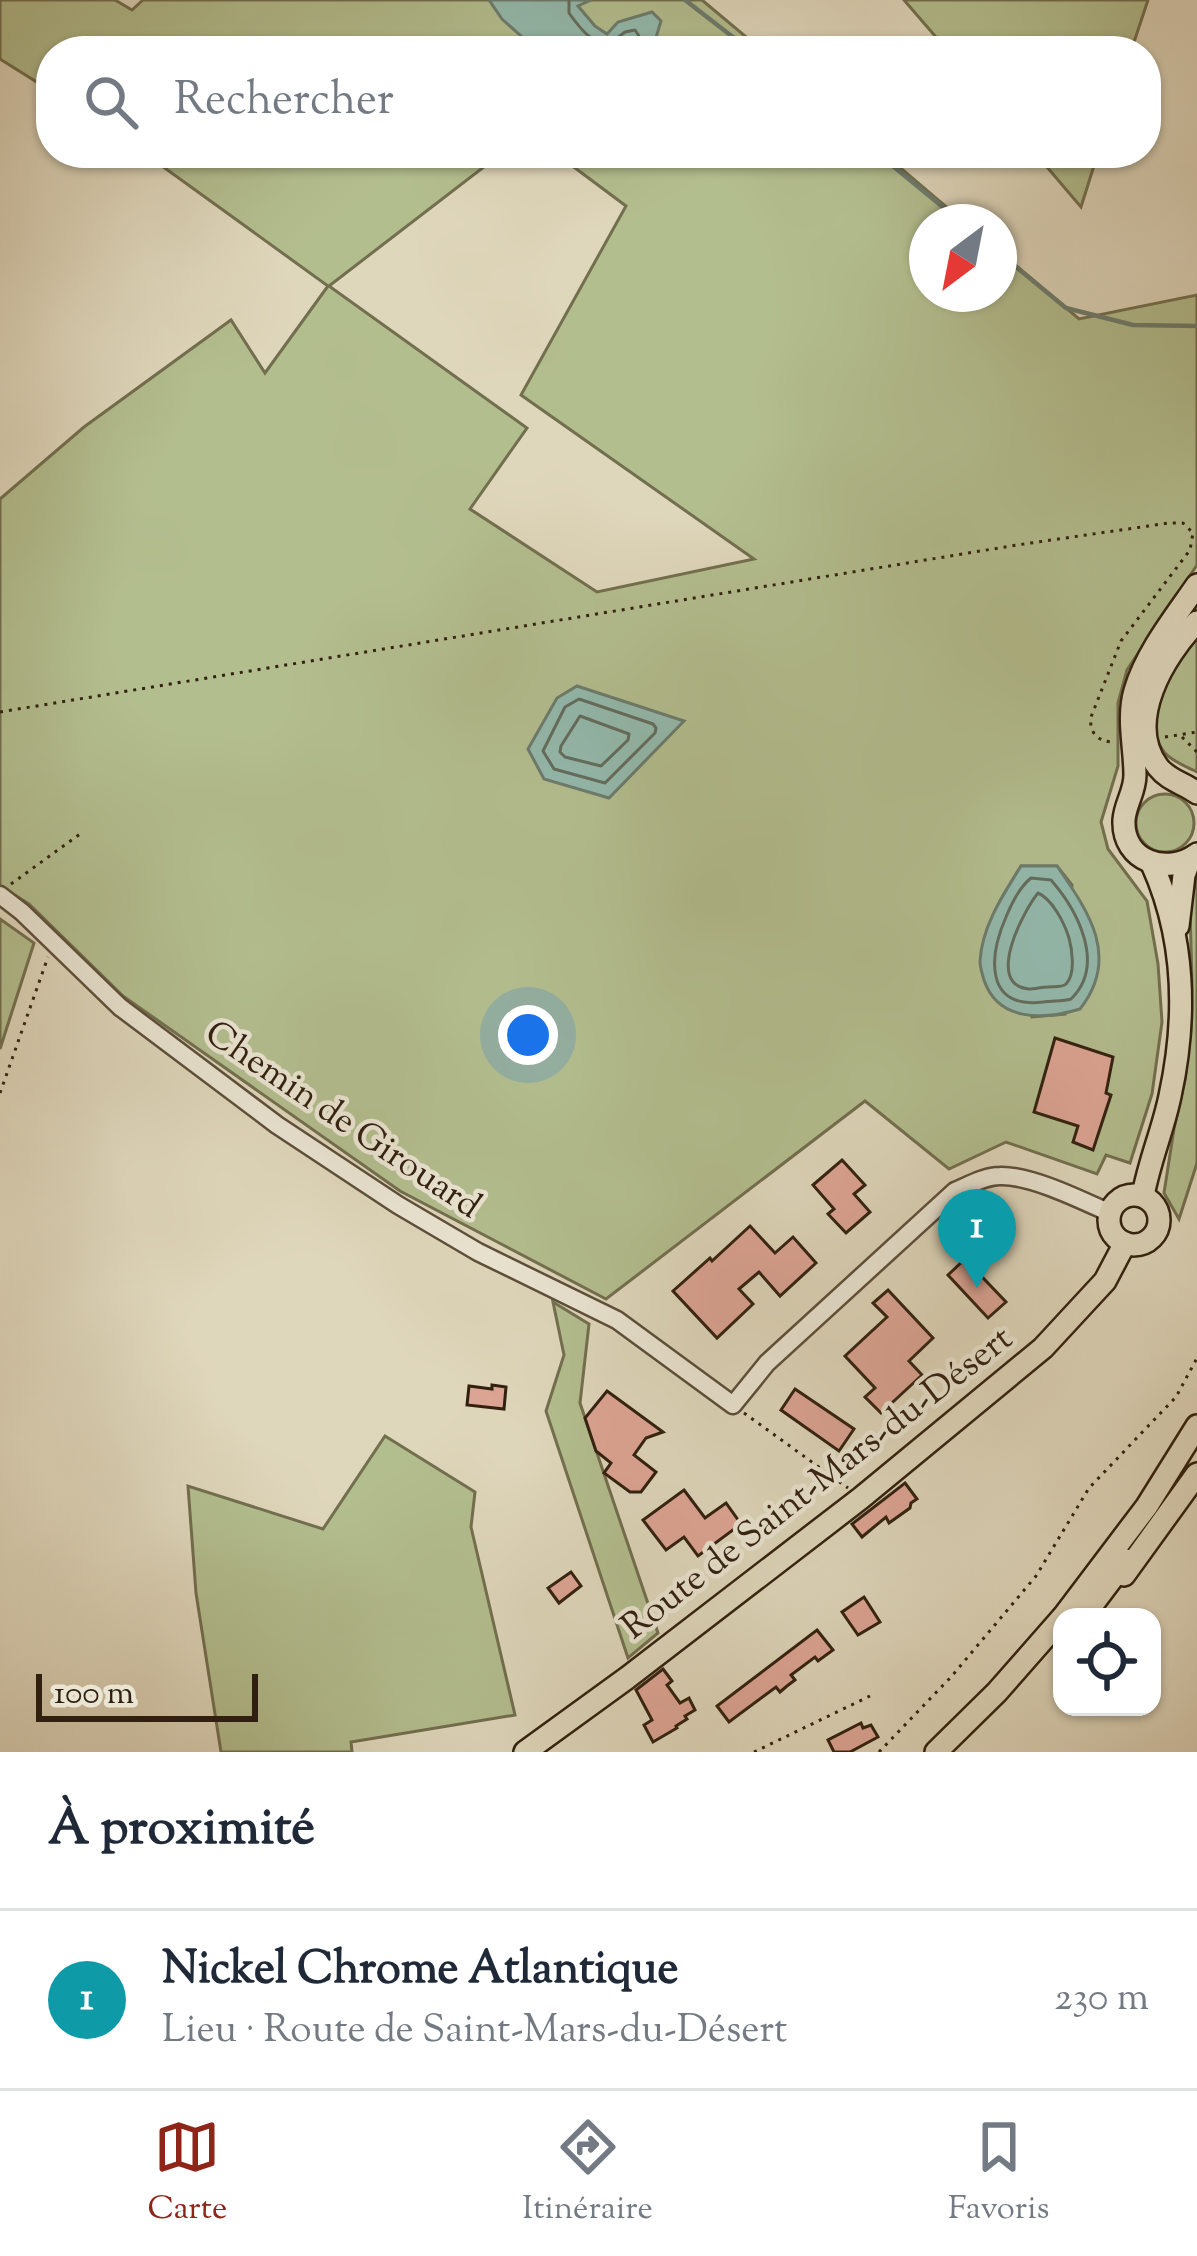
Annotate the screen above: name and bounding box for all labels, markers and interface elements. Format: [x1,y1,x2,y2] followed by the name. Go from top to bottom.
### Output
[36,36,1161,168] search box
[78,69,144,135] icon: search
[174,70,394,135] text: Rechercher
[909,204,1017,312] north arrow
[498,1005,558,1065] your location
[193,1009,491,1233] street label: Chemin de Girouard
[938,1189,1016,1288] pin: 1
[611,1315,1025,1653] street label: Route de Saint-Mars-du-Désert
[1053,1608,1161,1716] map controls
[1053,1608,1161,1716] button: locate
[36,1668,258,1721] scale bar
[54,1671,134,1719] text: 100 m
[48,1794,315,1867] text: À proximité
[162,1939,678,2004] text: Nickel Chrome Atlantique
[80,1972,94,2028] text: 1
[1054,1972,1149,2028] text: 230 m
[162,2004,787,2060] text: Lieu · Route de Saint-Mars-du-Désert
[147,2114,227,2234] tab: Carte
[522,2114,653,2234] tab: Itinéraire
[948,2114,1050,2234] tab: Favoris

